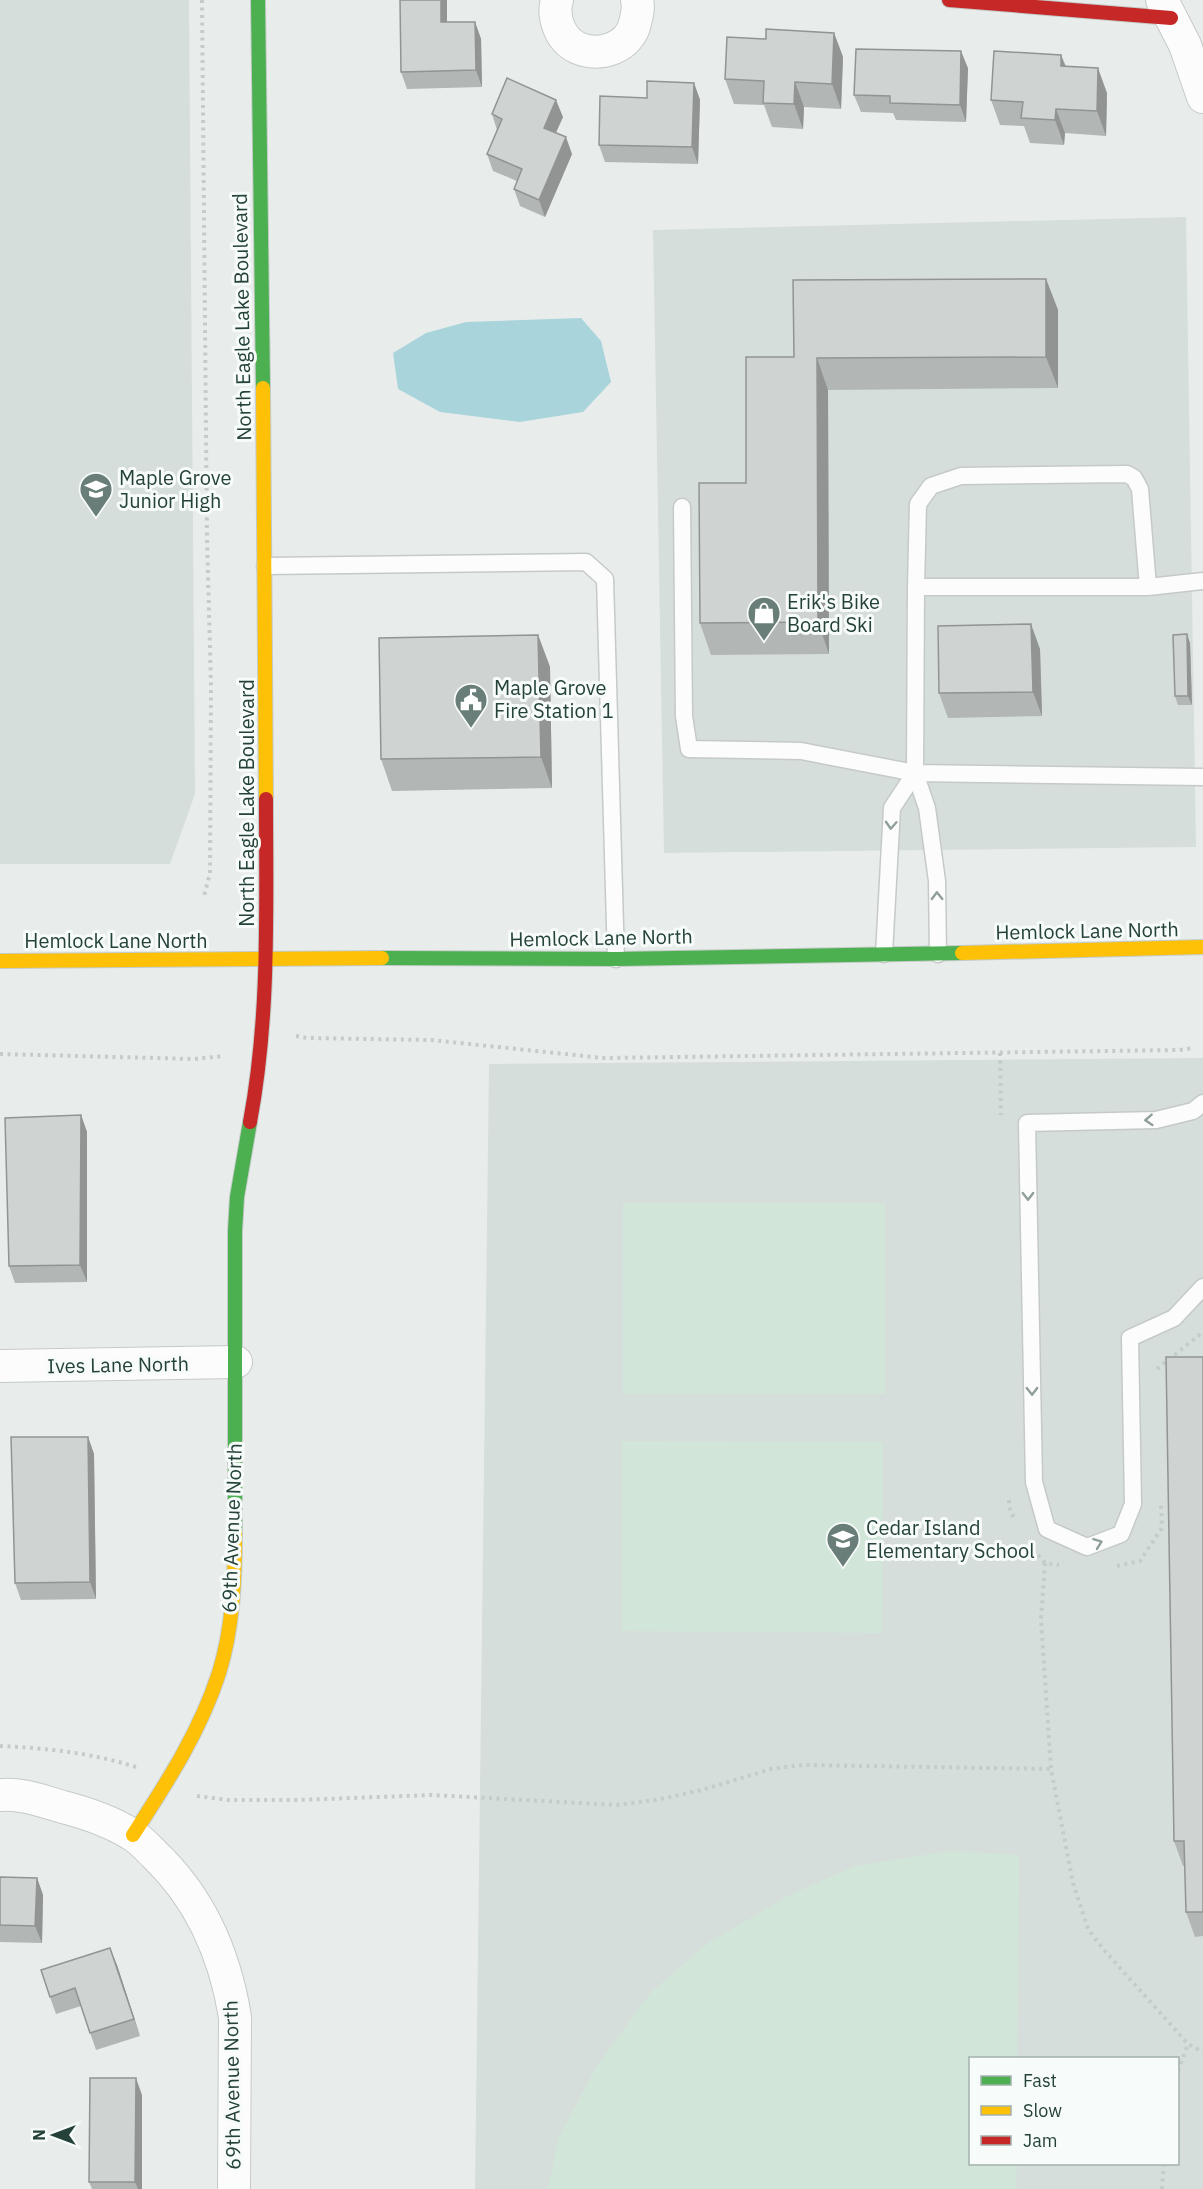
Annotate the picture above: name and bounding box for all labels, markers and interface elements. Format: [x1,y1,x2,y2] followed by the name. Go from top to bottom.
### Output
[226,193,257,441] street label: North Eagle Lake Boulevard
[119,464,232,514] place label: Maple Grove Junior High
[78,471,114,518] school or university icon: Maple Grove Junior High
[787,588,880,638] place label: Erik's Bike Board Ski
[746,595,782,642] shop icon: Erik's Bike Board Ski
[494,674,614,724] place label: Maple Grove Fire Station 1
[233,679,260,927] street label: North Eagle Lake Boulevard
[453,682,489,729] public building icon: Maple Grove Fire Station 1
[885,821,898,830] one-way arrow
[931,891,943,900] one-way arrow
[995,915,1179,946] street label: Hemlock Lane North
[509,922,693,953] street label: Hemlock Lane North
[24,927,208,954] street label: Hemlock Lane North
[1144,1113,1153,1126] one-way arrow
[1022,1192,1035,1201] one-way arrow
[47,1350,189,1379] street label: Ives Lane North
[1026,1387,1038,1396] one-way arrow
[215,1443,248,1613] street label: 69th Avenue North
[866,1514,1035,1564] place label: Cedar Island Elementary School
[825,1521,861,1568] school or university icon: Cedar Island Elementary School
[1092,1537,1103,1550] one-way arrow
[217,2000,246,2170] street label: 69th Avenue North
[969,2057,1179,2165] legend
[1023,2069,1057,2092] text: Fast
[1023,2099,1062,2122] text: Slow
[24,2105,84,2165] north arrow
[29,2129,49,2141] text: N
[1023,2129,1058,2152] text: Jam

